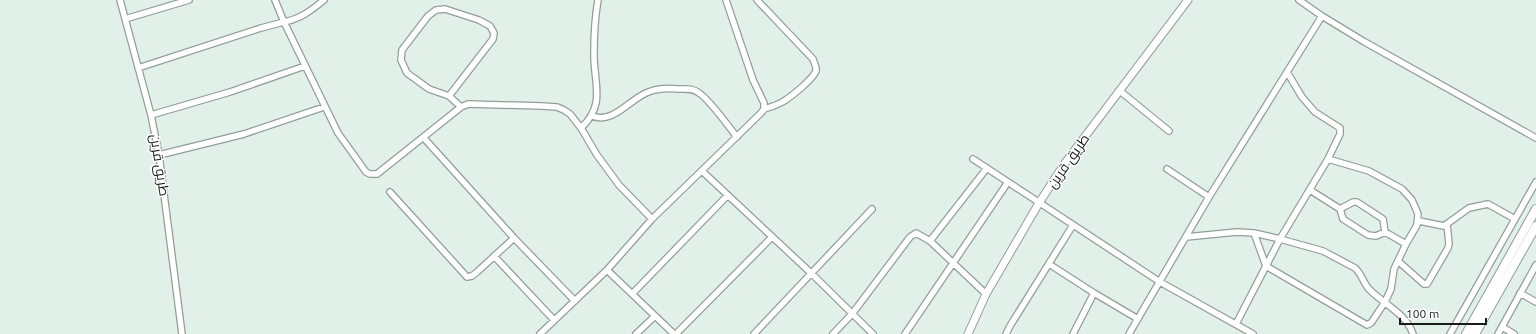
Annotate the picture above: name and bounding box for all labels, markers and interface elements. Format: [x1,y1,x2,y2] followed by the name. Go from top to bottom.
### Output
[1044,131,1093,192] street label: طريق قرين
[146,133,173,197] street label: طريق قرين
[1400,300,1486,326] scale bar
[1406,307,1439,320] text: 100 m

